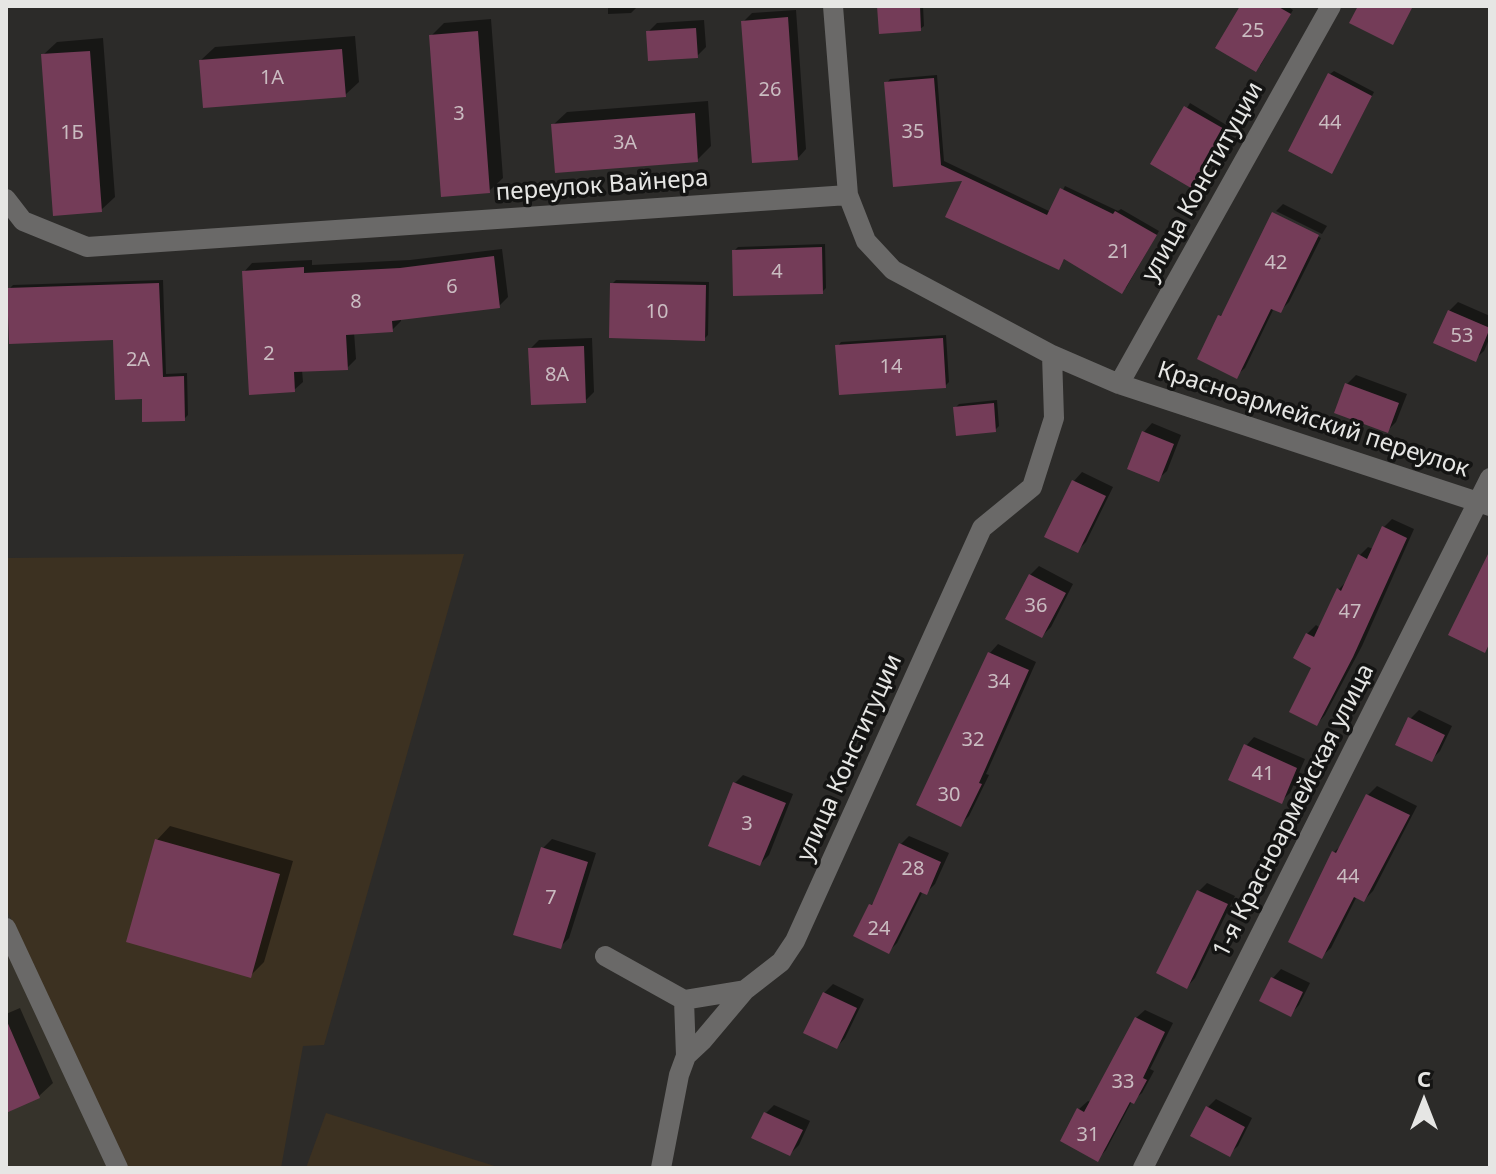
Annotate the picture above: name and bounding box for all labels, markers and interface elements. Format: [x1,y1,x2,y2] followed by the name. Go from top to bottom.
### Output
[1242,19,1264,43] house number: 25
[260,66,284,90] house number: 1А
[1136,77,1270,287] street label: улица Конституции
[759,78,781,102] house number: 26
[453,102,465,126] house number: 3
[1319,111,1341,135] house number: 44
[902,120,924,144] house number: 35
[60,121,84,145] house number: 1Б
[613,131,637,155] house number: 3А
[495,164,709,208] street label: переулок Вайнера
[1108,240,1130,264] house number: 21
[1265,251,1287,275] house number: 42
[771,260,783,284] house number: 4
[446,275,458,299] house number: 6
[350,290,362,314] house number: 8
[646,300,668,324] house number: 10
[1451,324,1473,348] house number: 53
[263,342,275,366] house number: 2
[126,348,150,372] house number: 2А
[880,355,902,379] house number: 14
[1154,356,1472,484] street label: Красноармейский переулок
[545,363,569,387] house number: 8А
[1025,594,1047,618] house number: 36
[1339,600,1361,624] house number: 47
[791,650,909,866] street label: улица Конституции
[1207,660,1381,962] street label: 1-я Красноармейская улица
[988,670,1010,694] house number: 34
[962,728,984,752] house number: 32
[1252,762,1274,786] house number: 41
[938,783,960,807] house number: 30
[741,812,753,836] house number: 3
[902,857,924,881] house number: 28
[1337,865,1359,889] house number: 44
[545,886,557,910] house number: 7
[868,917,890,941] house number: 24
[1384,1062,1464,1142] north arrow
[1417,1063,1431,1093] text: С
[1112,1070,1134,1094] house number: 33
[1077,1123,1099,1147] house number: 31

